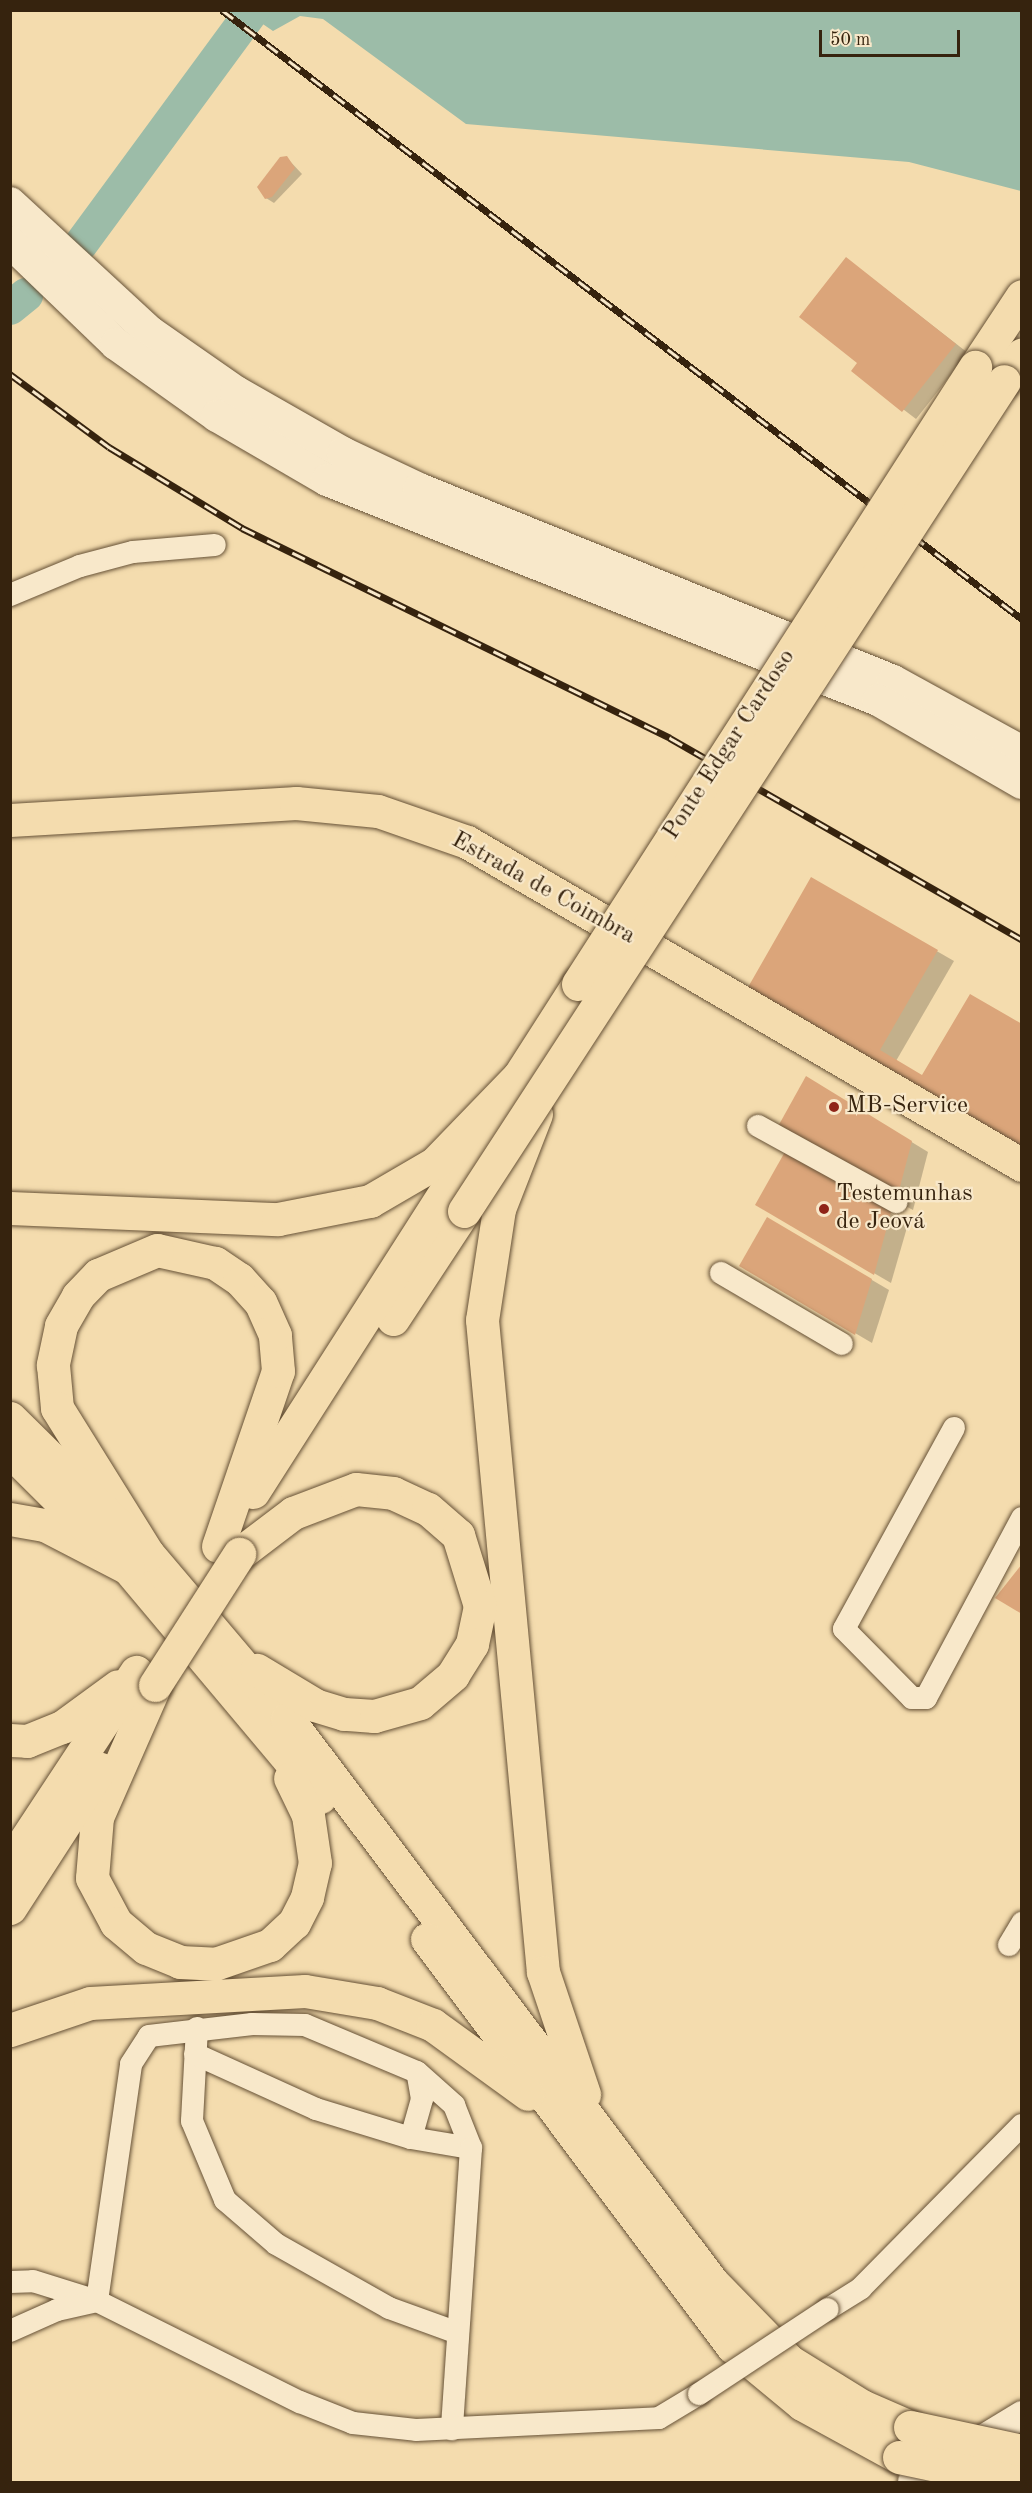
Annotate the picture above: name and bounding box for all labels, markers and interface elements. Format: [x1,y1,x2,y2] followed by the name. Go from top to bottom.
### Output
[822,18,963,56] scale bar
[830,31,870,49] text: 50 m
[658,644,802,846] street label: Ponte Edgar Cardoso
[446,826,640,952] street label: Estrada de Coimbra
[846,1093,968,1121] place label: MB-Service
[827,1100,841,1114] marker: MB-Service
[836,1181,973,1237] place label: Testemunhas de Jeová
[817,1202,831,1216] marker: Testemunhas de Jeová

